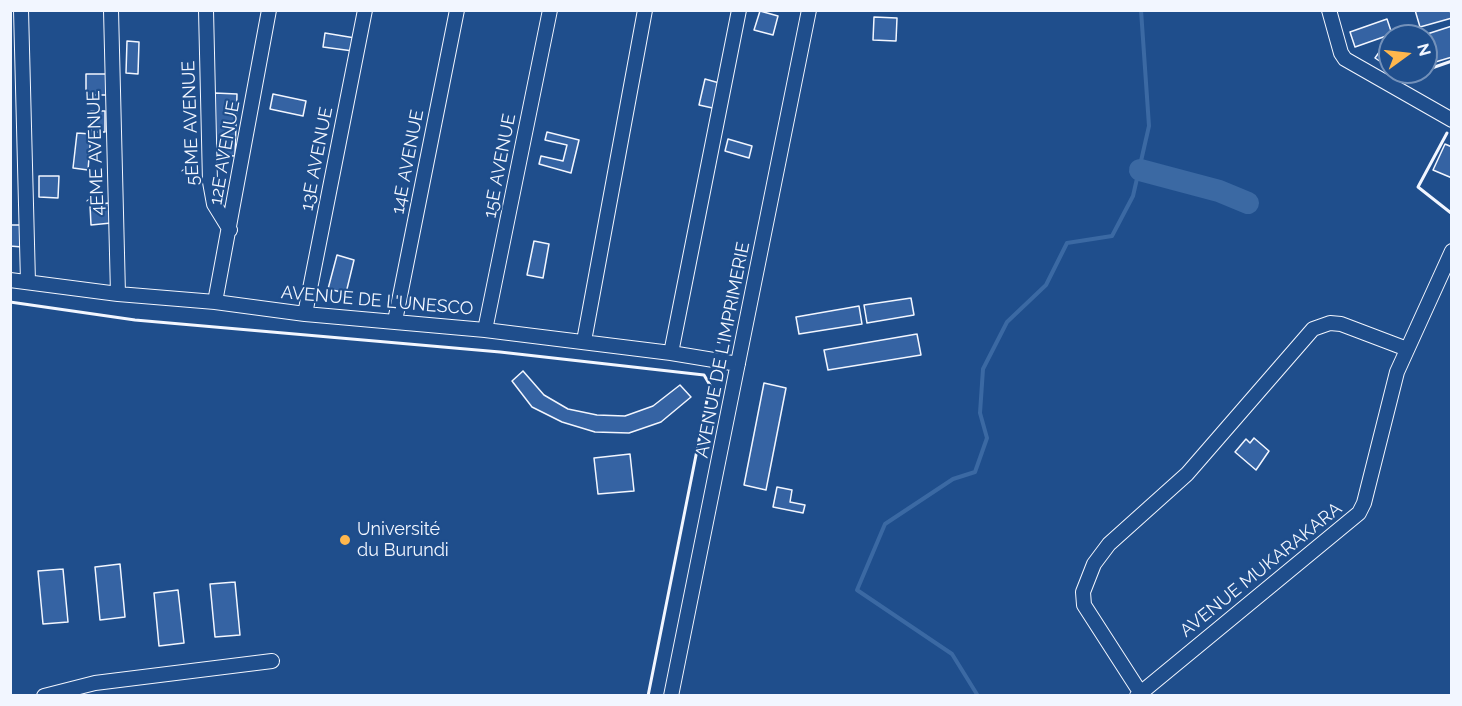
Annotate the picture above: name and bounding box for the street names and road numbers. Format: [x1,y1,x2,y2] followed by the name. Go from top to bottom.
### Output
[178,60,204,186] street label: 5ÈME AVENUE
[83,90,109,216] street label: 4ÈME AVENUE
[205,99,245,207] street label: 12E AVENUE
[296,105,338,213] street label: 13E AVENUE
[387,108,429,216] street label: 14E AVENUE
[479,112,521,220] street label: 15E AVENUE
[691,240,755,460] street label: AVENUE DE L'IMPRIMERIE
[280,282,474,320] street label: AVENUE DE L'UNESCO
[1176,498,1346,642] street label: AVENUE MUKARAKARA

